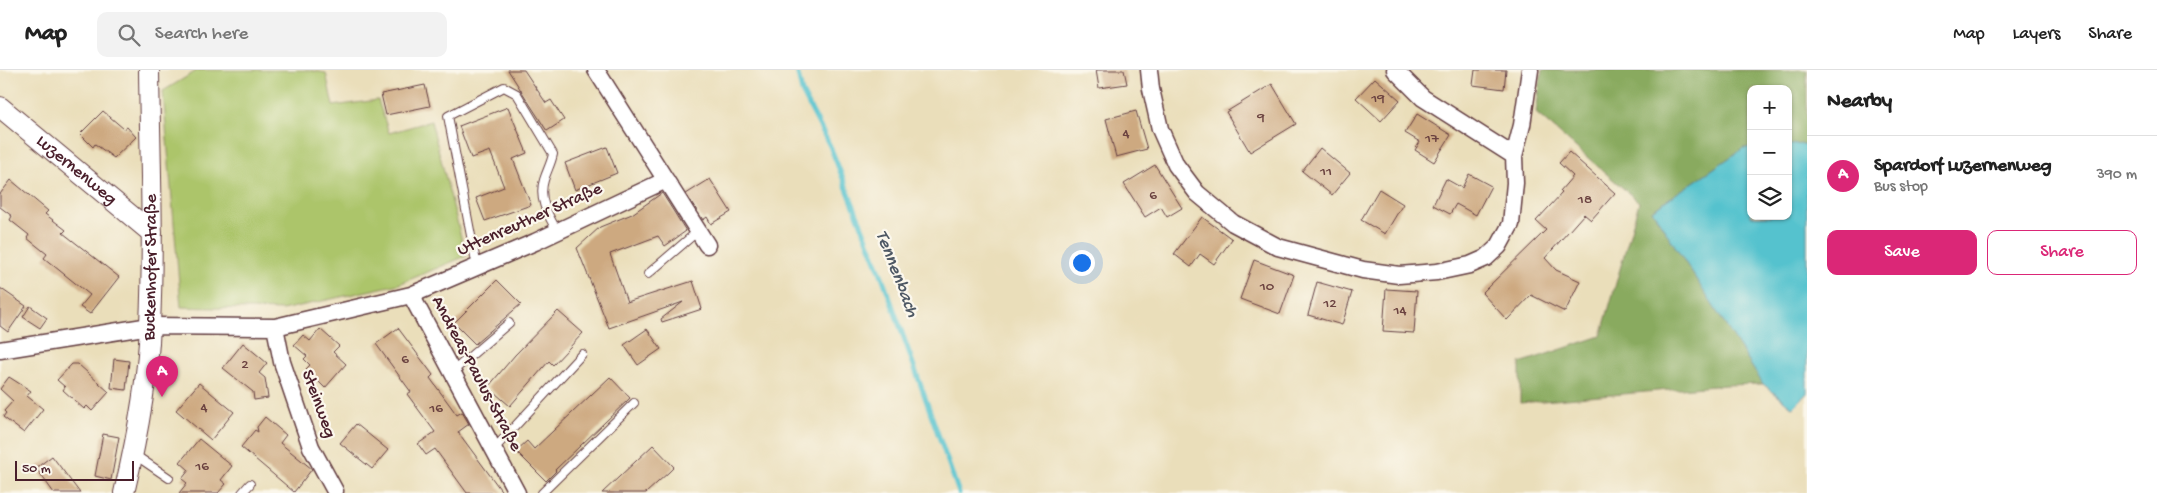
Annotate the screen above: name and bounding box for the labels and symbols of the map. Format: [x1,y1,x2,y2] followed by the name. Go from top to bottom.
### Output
[1370,90,1385,108] house number: 19
[1256,109,1265,127] house number: 9
[1122,125,1130,143] house number: 4
[1424,130,1440,148] house number: 17
[32,131,121,210] street label: Luzernenweg
[1319,163,1332,181] house number: 11
[454,178,606,261] street label: Uttenreuther Straße
[1149,187,1157,205] house number: 6
[1577,191,1592,209] house number: 18
[139,193,162,342] street label: Buckenhofer Straße
[869,227,923,321] water label: Tennenbach
[1069,250,1095,276] your location
[1259,278,1275,296] house number: 10
[426,293,526,456] street label: Andreas-Paulus-Straße
[1322,295,1337,313] house number: 12
[1392,302,1407,320] house number: 14
[401,351,409,369] house number: 6
[146,356,178,397] pin: A
[241,356,249,374] house number: 2
[296,367,340,441] street label: Steinweg
[200,399,208,417] house number: 4
[428,400,443,418] house number: 16
[15,458,134,481] scale bar
[194,458,209,476] house number: 16

